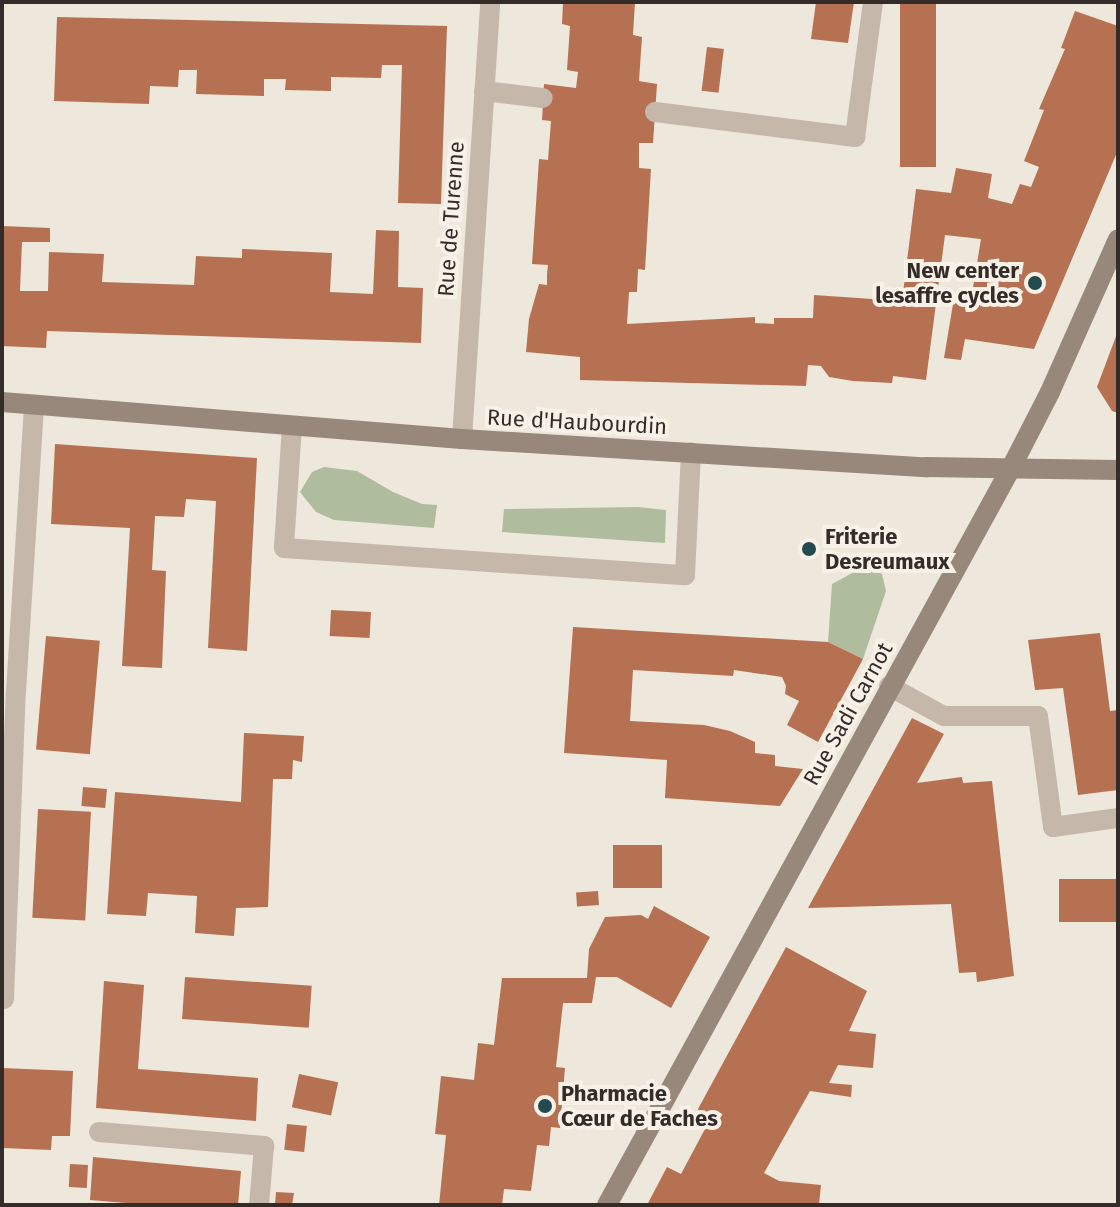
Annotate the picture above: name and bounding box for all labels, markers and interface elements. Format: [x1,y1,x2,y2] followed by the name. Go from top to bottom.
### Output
[432,140,470,298] street label: Rue de Turenne
[875,257,1019,308] place label: New center lesaffre cycles
[1026,274,1044,292] marker: New center lesaffre cycles
[486,404,668,440] street label: Rue d'Haubourdin
[825,523,949,574] place label: Friterie Desreumaux
[800,540,818,558] marker: Friterie Desreumaux
[798,638,898,790] street label: Rue Sadi Carnot
[561,1080,718,1132] place label: Pharmacie Cœur de Faches
[536,1097,554,1115] marker: Pharmacie Cœur de Faches

